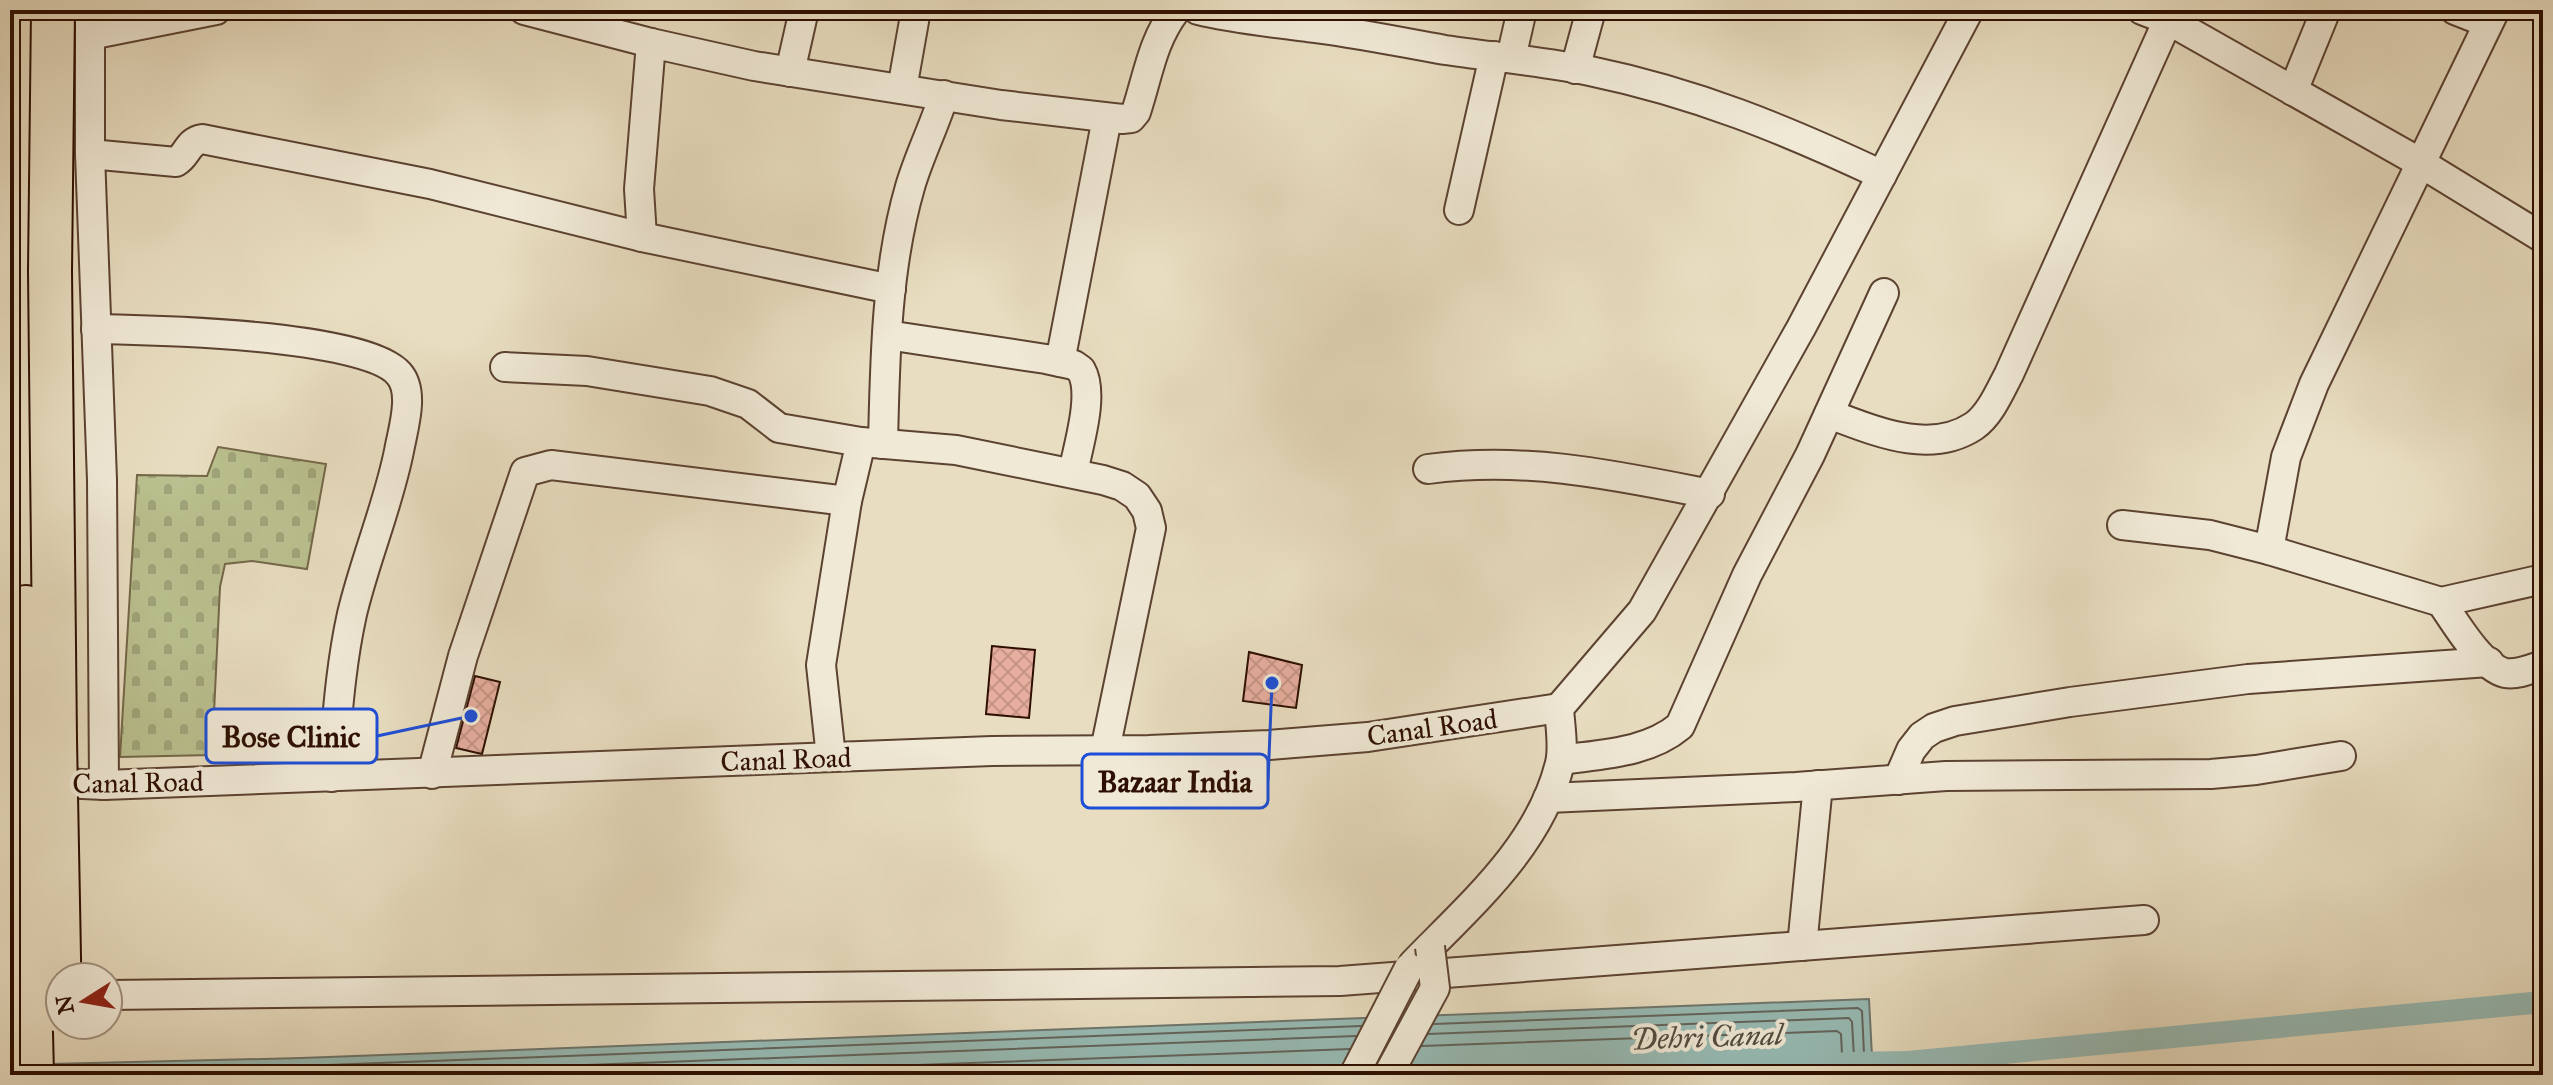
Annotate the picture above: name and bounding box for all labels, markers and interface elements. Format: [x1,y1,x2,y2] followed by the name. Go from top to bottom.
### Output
[1365,701,1499,754] street label: Canal Road
[206,709,377,763] callout: Bose Clinic
[222,719,361,755] text: Bose Clinic
[720,740,852,779] street label: Canal Road
[1082,754,1268,808] callout: Bazaar India
[72,764,204,801] street label: Canal Road
[1098,764,1254,800] text: Bazaar India
[44,961,124,1041] north arrow
[50,993,80,1016] text: N
[1631,1016,1786,1058] water label: Dehri Canal

